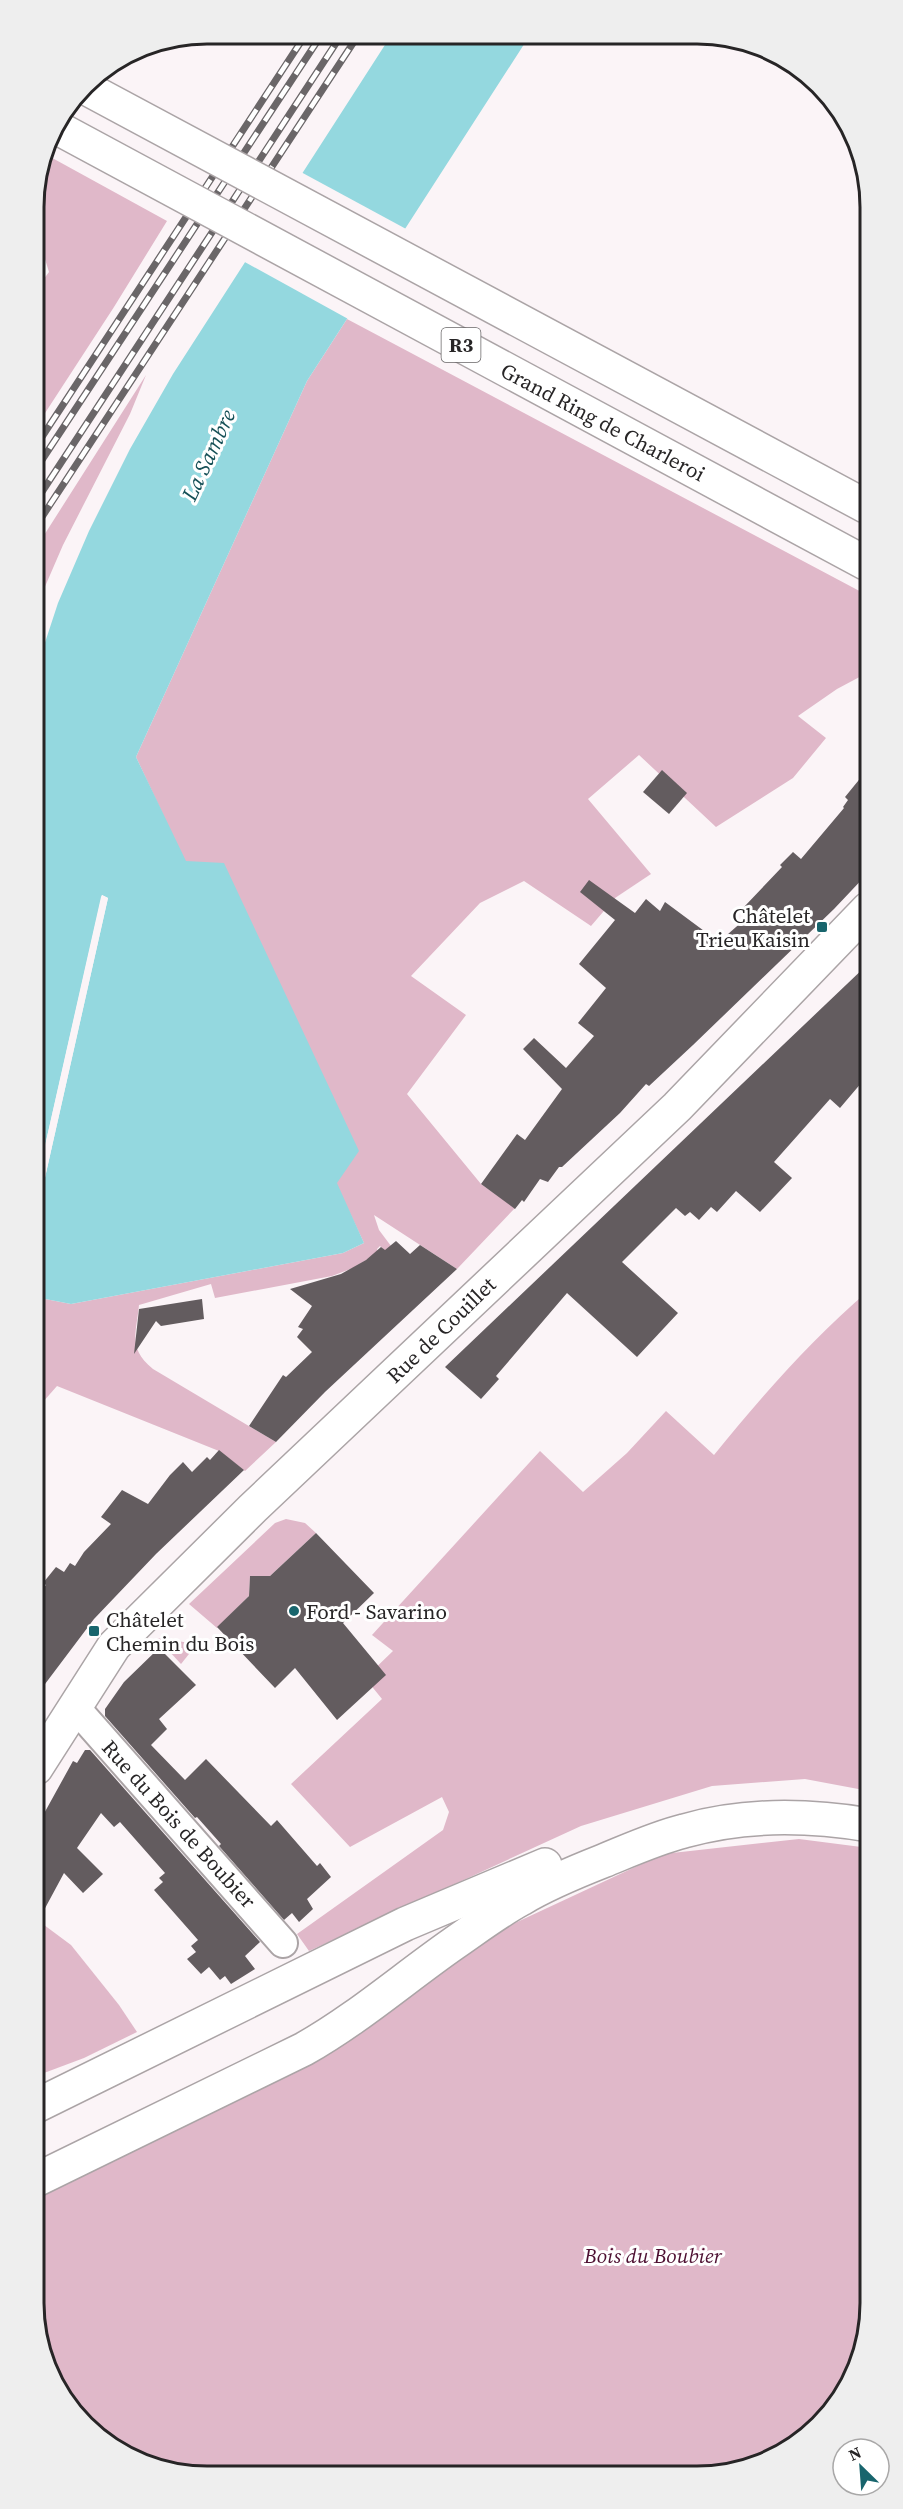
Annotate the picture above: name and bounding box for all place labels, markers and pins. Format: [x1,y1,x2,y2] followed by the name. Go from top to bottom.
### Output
[696,901,810,954] place label: Châtelet Trieu Kaisin
[815,920,829,934] marker: Châtelet Trieu Kaisin
[306,1597,447,1626] place label: Ford - Savarino
[287,1604,301,1618] marker: Ford - Savarino
[106,1605,254,1658] place label: Châtelet Chemin du Bois
[87,1624,101,1638] marker: Châtelet Chemin du Bois

